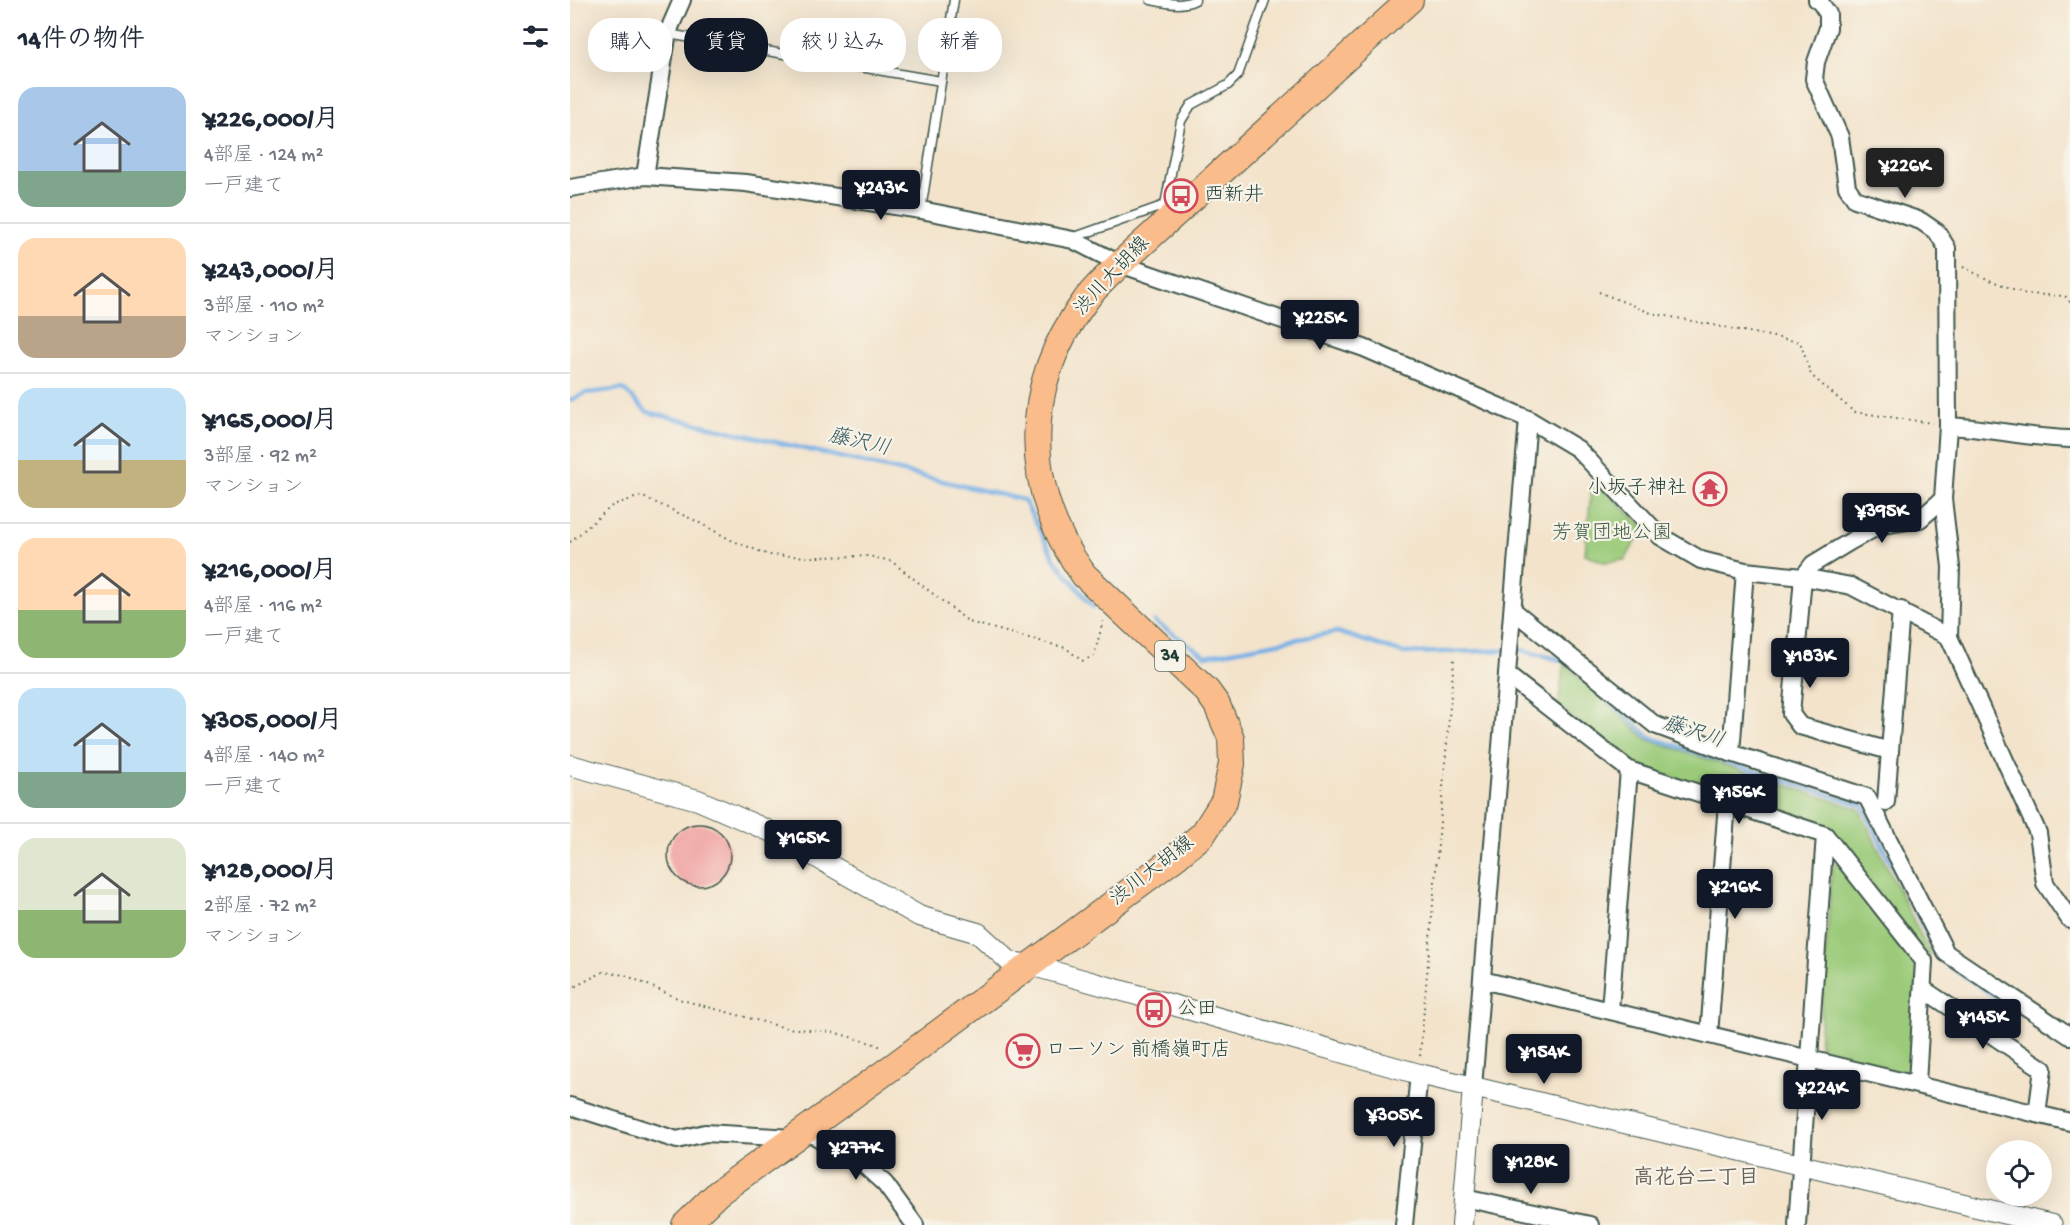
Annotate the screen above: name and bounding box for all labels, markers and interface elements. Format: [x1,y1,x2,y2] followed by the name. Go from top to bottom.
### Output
[588,18,672,72] chip: 購入
[684,18,768,72] chip: 賃貸
[780,18,906,72] chip: 絞り込み
[918,18,1002,72] chip: 新着
[519,20,552,53] icon: filters
[18,26,145,57] text: 14件の物件
[204,106,339,137] text: ¥226,000/月
[66,111,138,183] icon: home
[204,145,323,168] text: 4部屋 · 124 m²
[1863,148,1947,199] pin: ¥226K
[1880,156,1930,179] text: ¥226K
[839,170,923,221] pin: ¥243K
[204,176,284,199] text: 一戸建て
[856,178,906,201] text: ¥243K
[1163,178,1199,214] bus stop icon: 西新井
[1204,183,1264,208] place label: 西新井
[1070,232,1156,321] street label: 渋川大胡線
[204,257,339,288] text: ¥243,000/月
[66,262,138,334] icon: home
[204,296,325,319] text: 3部屋 · 110 m²
[1278,300,1362,351] pin: ¥225K
[1295,308,1345,331] text: ¥225K
[204,327,303,350] text: マンション
[204,407,338,438] text: ¥165,000/月
[66,412,138,484] icon: home
[825,423,893,463] water label: 藤沢川
[204,446,317,469] text: 3部屋 · 92 m²
[1692,471,1728,507] temple icon: 小坂子神社
[1587,476,1687,501] place label: 小坂子神社
[204,477,303,500] text: マンション
[1840,493,1924,544] pin: ¥395K
[1856,501,1908,524] text: ¥395K
[1552,521,1672,546] park label: 芳賀団地公園
[204,557,337,588] text: ¥216,000/月
[66,562,138,634] icon: home
[204,596,322,619] text: 4部屋 · 116 m²
[204,627,284,650] text: 一戸建て
[1768,638,1852,689] pin: ¥183K
[1155,641,1185,671] road number: 34
[1785,646,1835,669] text: ¥183K
[204,707,343,738] text: ¥305,000/月
[1659,710,1727,756] water label: 藤沢川
[66,712,138,784] icon: home
[204,746,325,769] text: 4部屋 · 140 m²
[1697,774,1781,825] pin: ¥156K
[204,777,284,800] text: 一戸建て
[1714,782,1764,805] text: ¥156K
[761,820,845,871] pin: ¥165K
[778,828,828,851] text: ¥165K
[1106,831,1199,912] street label: 渋川大胡線
[204,857,338,888] text: ¥128,000/月
[66,862,138,934] icon: home
[1693,869,1777,920] pin: ¥216K
[1711,877,1759,900] text: ¥216K
[204,896,317,919] text: 2部屋 · 72 m²
[204,927,303,950] text: マンション
[1136,992,1172,1028] bus stop icon: 公田
[1177,999,1217,1022] place label: 公田
[1941,999,2025,1050] pin: ¥145K
[1959,1007,2007,1030] text: ¥145K
[1005,1033,1041,1069] supermarket icon: ローソン 前橋嶺町店
[1502,1034,1586,1085] pin: ¥154K
[1046,1038,1231,1063] place label: ローソン 前橋嶺町店
[1520,1042,1568,1065] text: ¥154K
[1780,1070,1864,1121] pin: ¥224K
[1797,1078,1847,1101] text: ¥224K
[1352,1097,1436,1148] pin: ¥305K
[1368,1105,1420,1128] text: ¥305K
[814,1130,898,1181] pin: ¥277K
[831,1138,881,1161] text: ¥277K
[1986,1140,2052,1206] map controls
[1986,1140,2052,1206] button: locate
[1489,1144,1573,1195] pin: ¥128K
[1506,1152,1556,1175] text: ¥128K
[1633,1165,1759,1192] district label: 高花台二丁目

